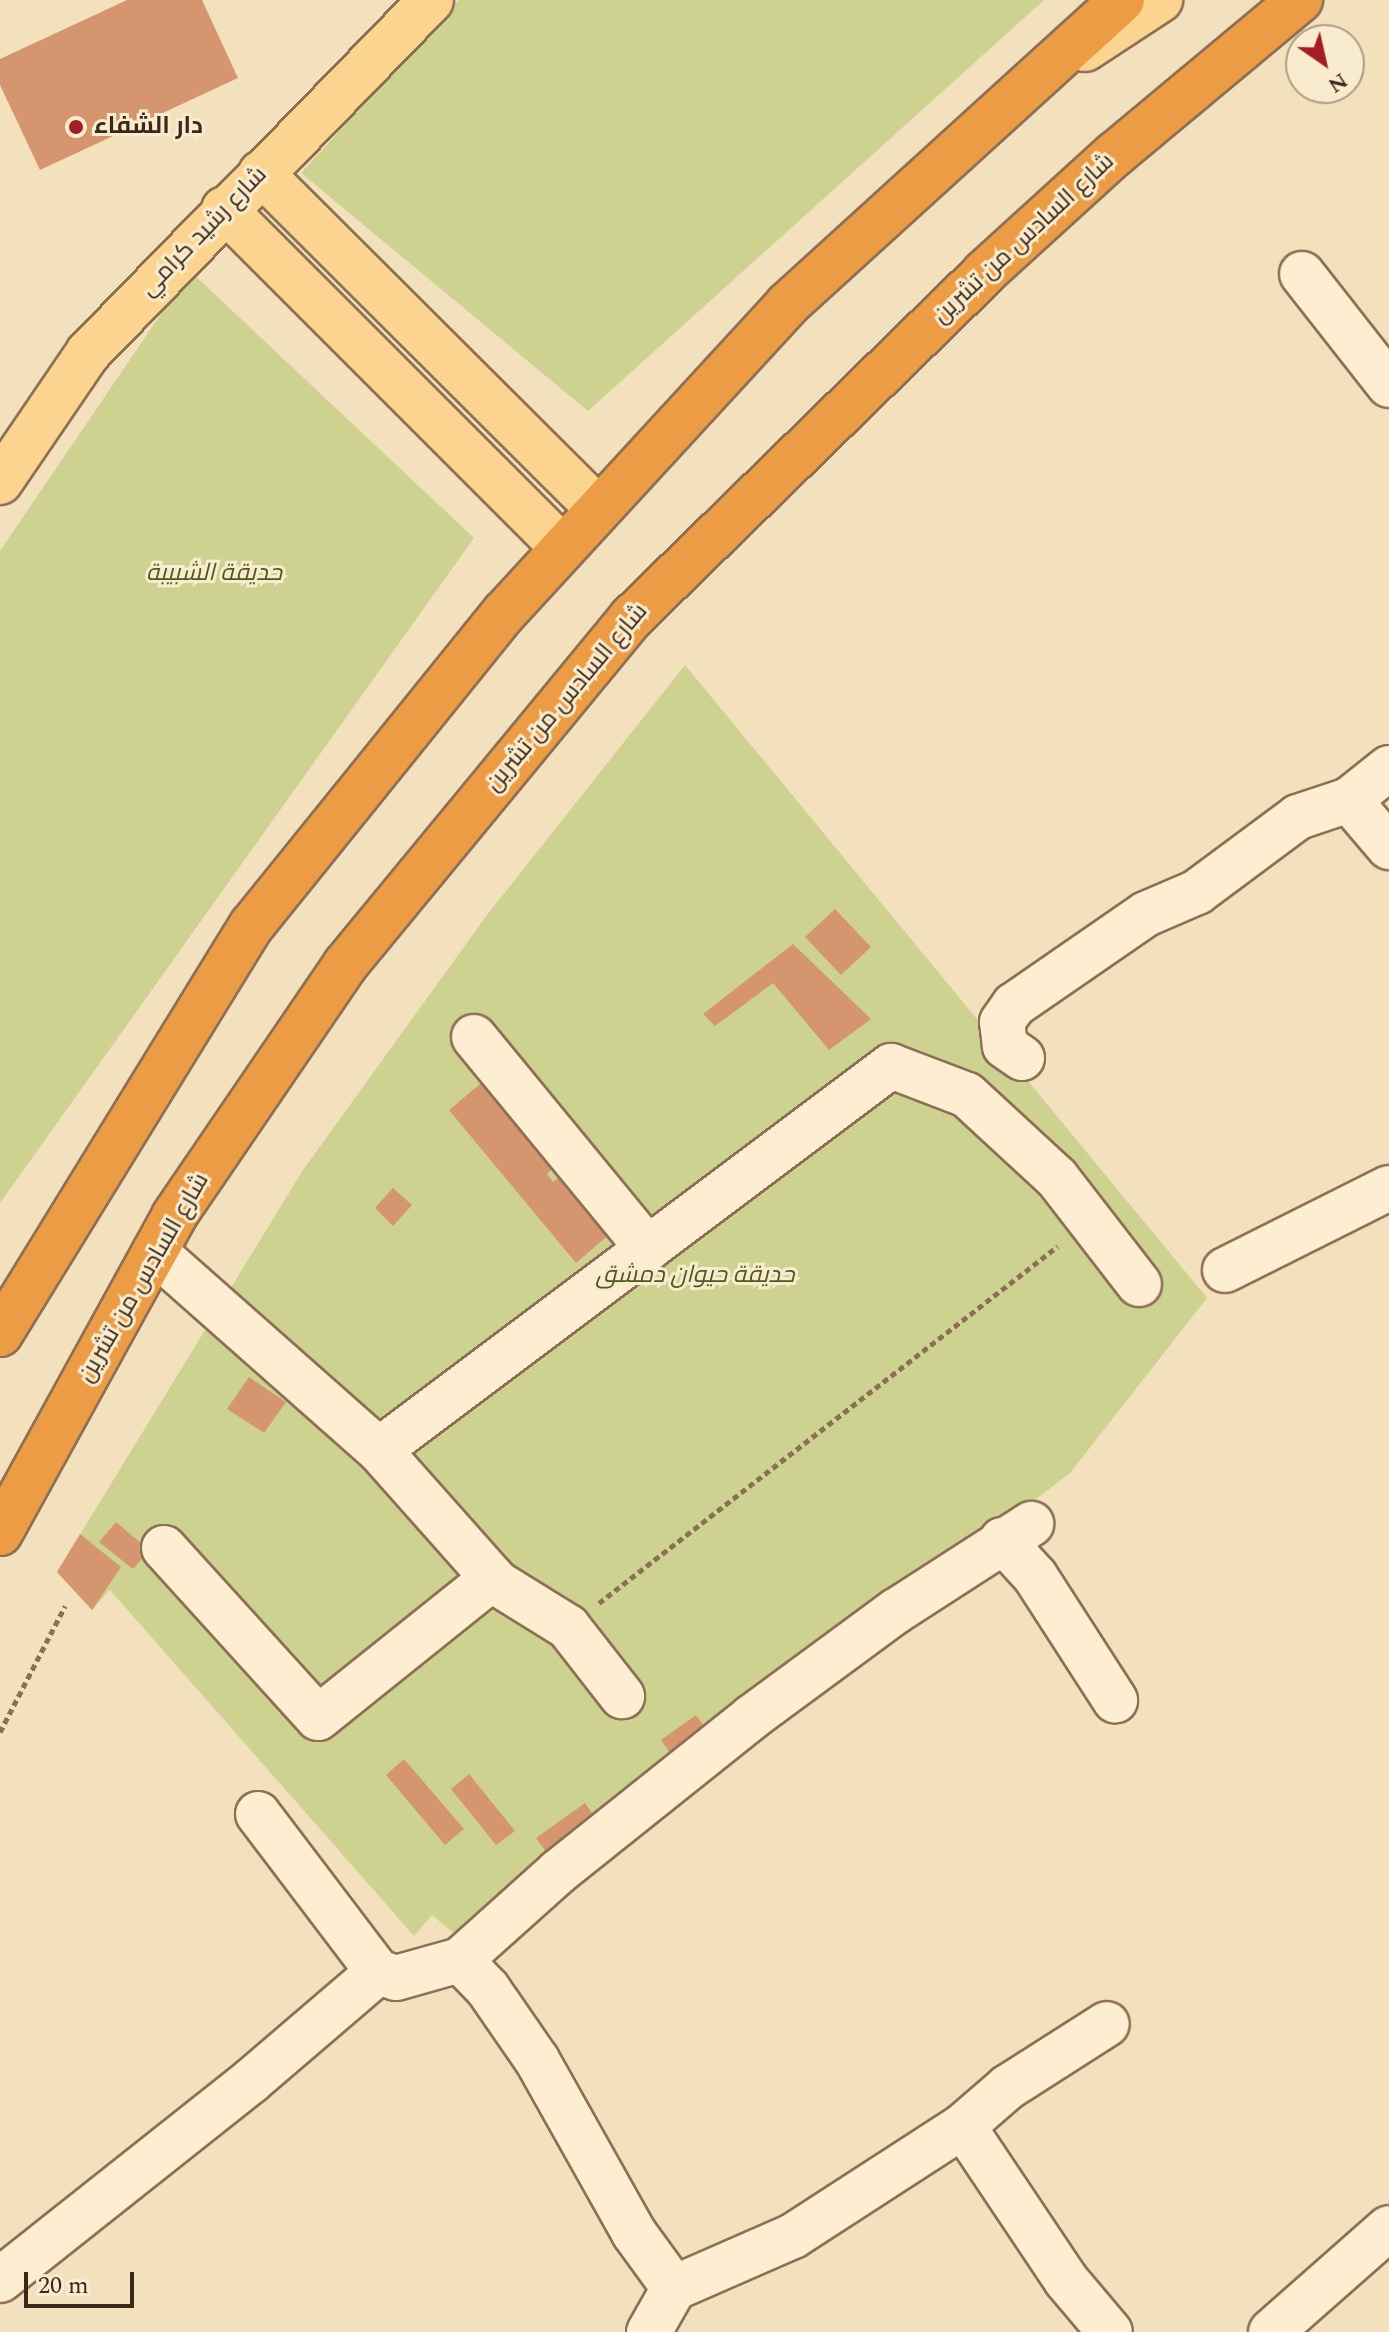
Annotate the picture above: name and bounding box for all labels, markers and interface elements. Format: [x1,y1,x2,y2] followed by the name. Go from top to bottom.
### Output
[1285,24,1365,104] north arrow
[1321,64,1354,101] text: N
[94,113,203,141] place label: دار الشفاء
[65,116,87,138] marker: دار الشفاء
[927,148,1121,330] street label: شارع السادس من تشرين
[135,161,273,303] street label: شارع رشيد كرامي
[146,560,282,588] park label: حديقة الشبيبة
[480,598,654,798] street label: شارع السادس من تشرين
[72,1168,216,1388] street label: شارع السادس من تشرين
[595,1262,795,1290] park label: حديقة حيوان دمشق
[28,2256,138,2306] scale bar
[38,2268,89,2304] text: 20 m

